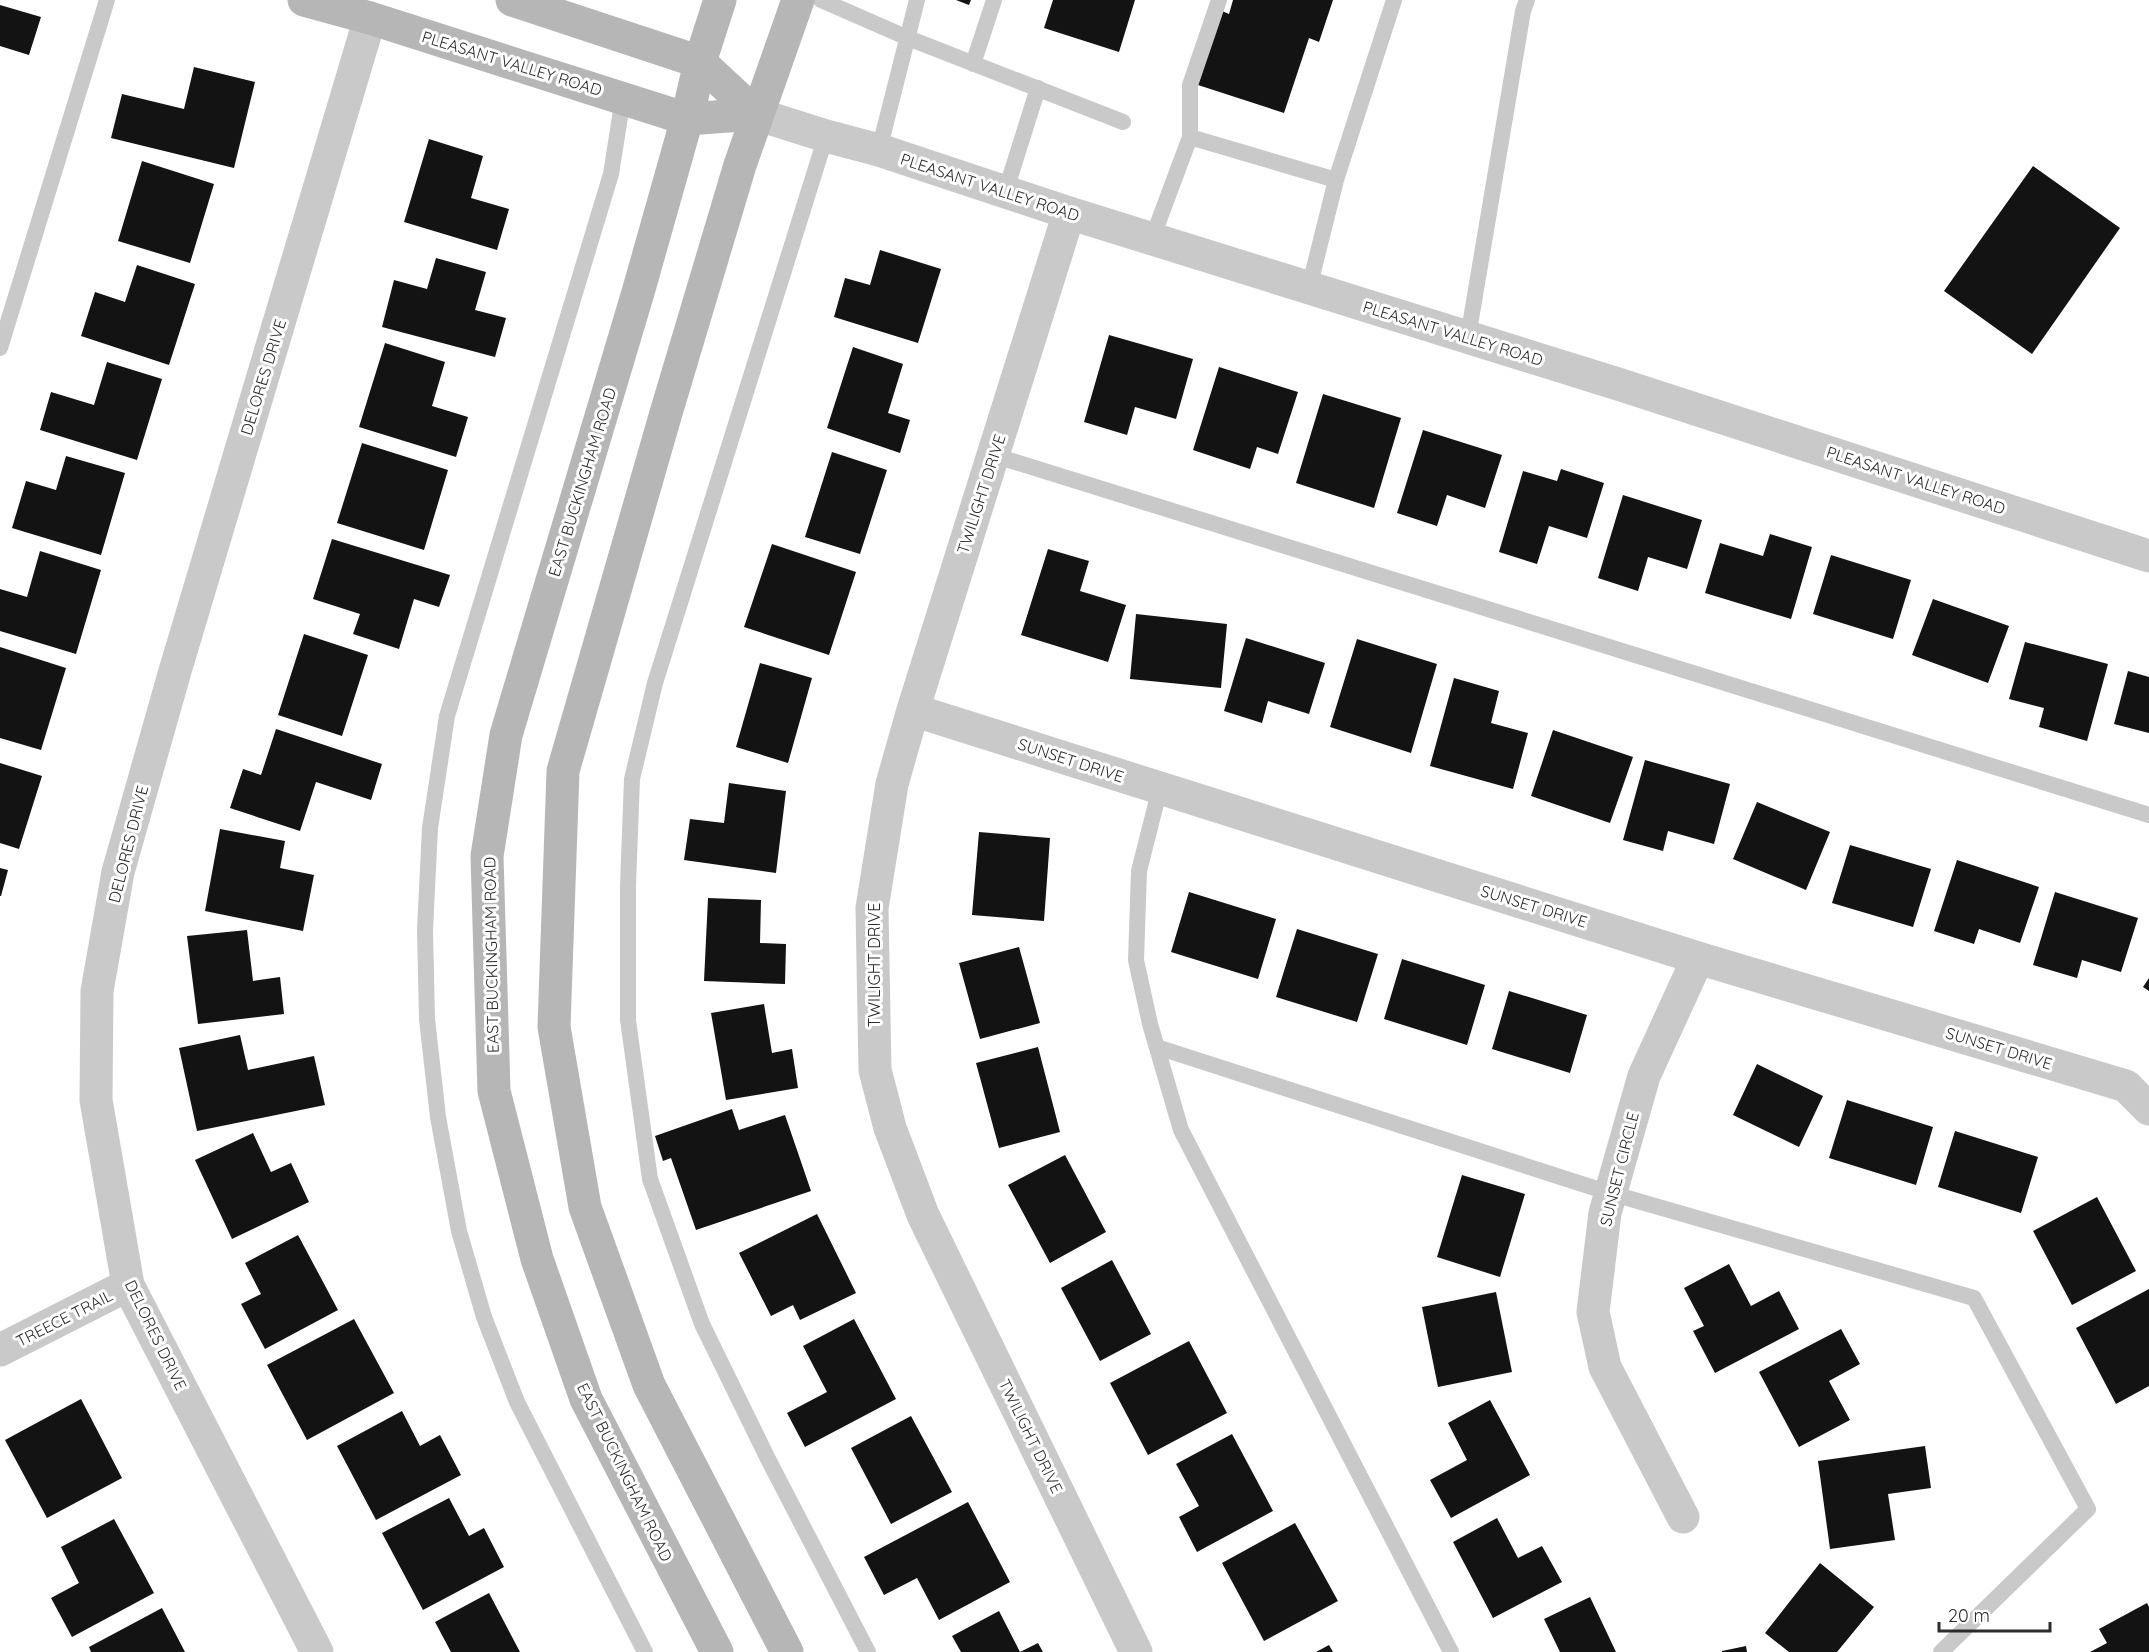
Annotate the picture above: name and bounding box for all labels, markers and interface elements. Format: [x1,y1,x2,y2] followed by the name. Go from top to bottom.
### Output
[420,26,604,100] street label: PLEASANT VALLEY ROAD
[898,149,1082,225] street label: PLEASANT VALLEY ROAD
[1361,296,1545,370] street label: PLEASANT VALLEY ROAD
[236,317,290,437] street label: DELORES DRIVE
[544,385,620,579] street label: EAST BUCKINGHAM ROAD
[952,432,1010,556] street label: TWILIGHT DRIVE
[1824,442,2008,518] street label: PLEASANT VALLEY ROAD
[1016,733,1126,787] street label: SUNSET DRIVE
[104,783,152,905] street label: DELORES DRIVE
[479,857,503,1053] street label: EAST BUCKINGHAM ROAD
[1478,880,1590,932] street label: SUNSET DRIVE
[864,903,884,1027] street label: TWILIGHT DRIVE
[1943,1022,2055,1074] street label: SUNSET DRIVE
[1595,1110,1643,1228] street label: SUNSET CIRCLE
[121,1277,191,1393] street label: DELORES DRIVE
[12,1285,116,1351] street label: TREECE TRAIL
[995,1376,1067,1496] street label: TWILIGHT DRIVE
[573,1379,677,1565] street label: EAST BUCKINGHAM ROAD
[1939,1595,2050,1633] scale bar
[1948,1604,1990,1627] text: 20 m

